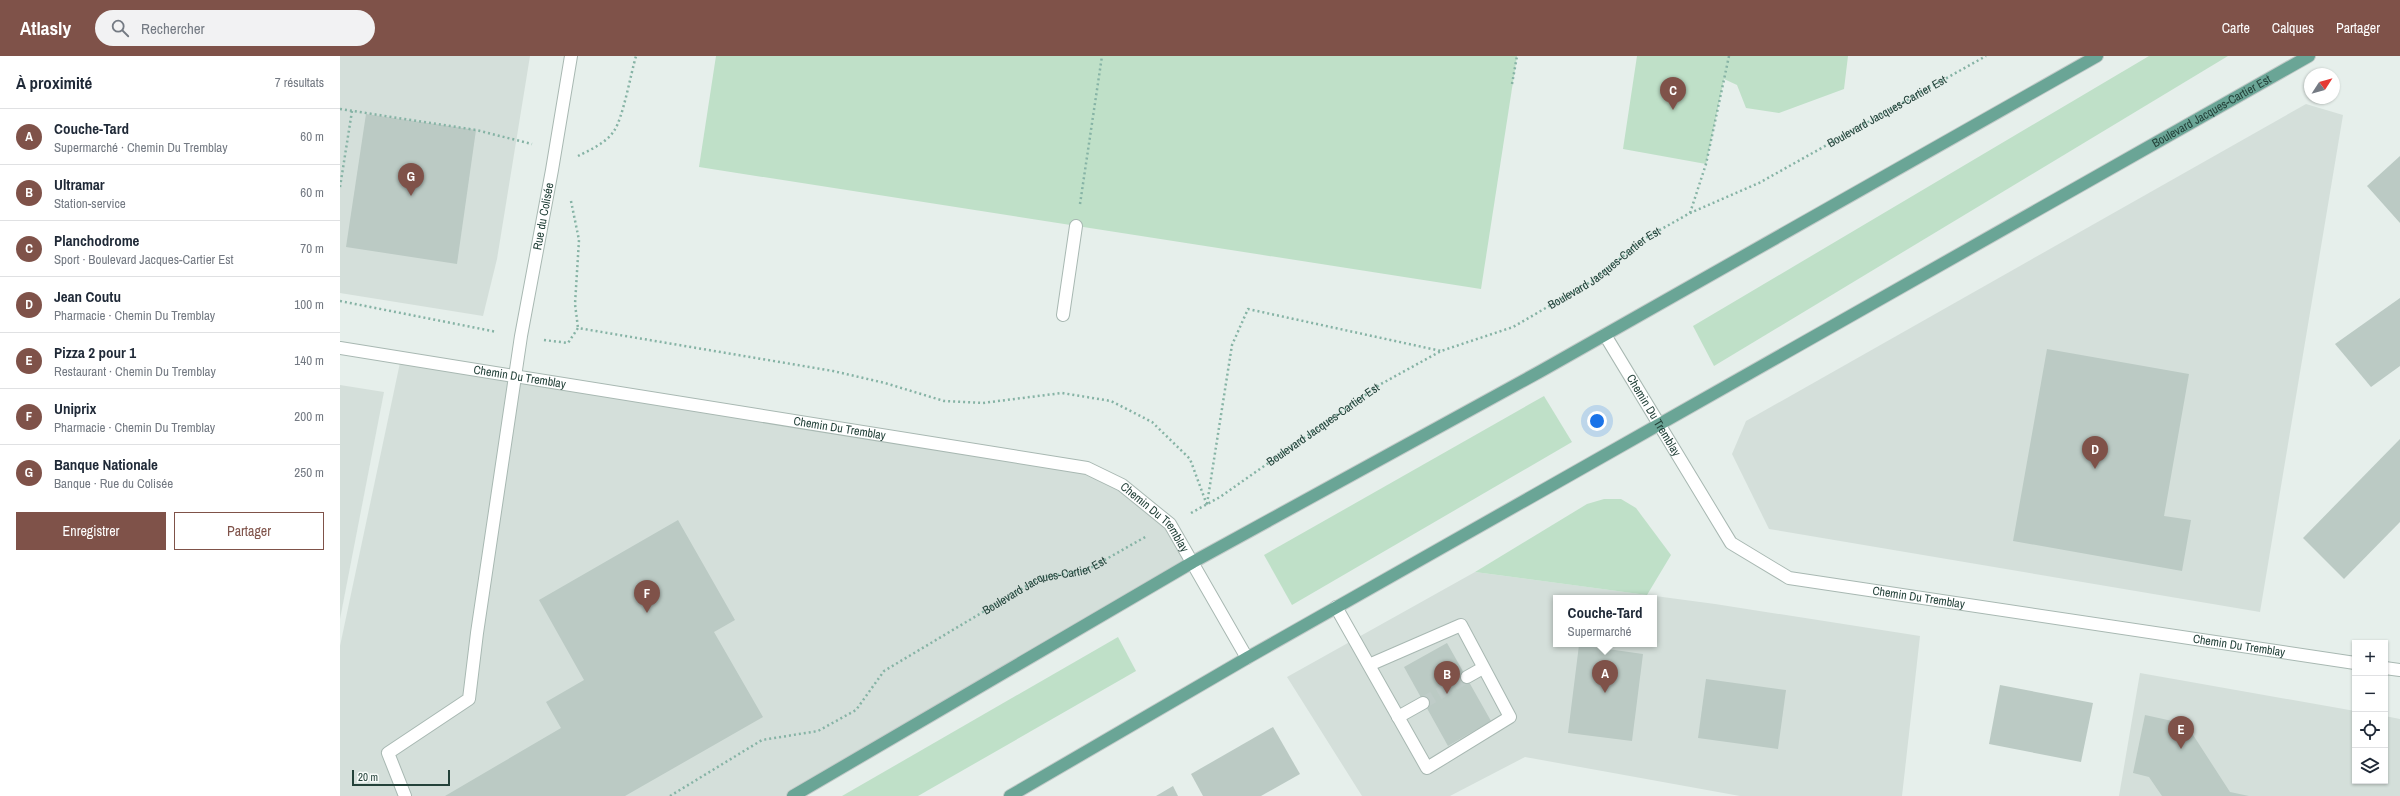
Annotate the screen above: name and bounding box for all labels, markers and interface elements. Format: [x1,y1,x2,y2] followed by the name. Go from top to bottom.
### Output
[95,10,375,46] search box
[20,15,71,41] text: Atlasly
[109,17,131,39] icon: search
[141,18,205,39] text: Rechercher
[2222,19,2250,37] text: Carte
[2272,19,2314,37] text: Calques
[2336,19,2380,37] text: Partager
[2304,68,2340,104] north arrow
[16,71,92,94] text: À proximité
[2149,71,2274,151] street label: Boulevard Jacques-Cartier Est
[1824,72,1949,151] street label: Boulevard Jacques-Cartier Est
[275,74,324,91] text: 7 résultats
[1660,77,1686,110] pin: C
[54,118,129,139] text: Couche-Tard
[25,128,33,145] text: A
[300,128,324,145] text: 60 m
[54,139,228,156] text: Supermarché · Chemin Du Tremblay
[398,163,424,196] pin: G
[54,174,105,195] text: Ultramar
[529,182,557,251] street label: Rue du Colisée
[25,184,33,201] text: B
[300,184,324,201] text: 60 m
[54,195,126,212] text: Station-service
[1545,223,1664,313] street label: Boulevard Jacques-Cartier Est
[54,230,139,251] text: Planchodrome
[25,240,33,257] text: C
[300,240,324,257] text: 70 m
[54,251,234,268] text: Sport · Boulevard Jacques-Cartier Est
[54,286,121,307] text: Jean Coutu
[25,296,33,313] text: D
[294,296,324,313] text: 100 m
[54,307,215,324] text: Pharmacie · Chemin Du Tremblay
[54,342,136,363] text: Pizza 2 pour 1
[25,352,33,369] text: E
[294,352,324,369] text: 140 m
[472,362,567,392] street label: Chemin Du Tremblay
[54,363,216,380] text: Restaurant · Chemin Du Tremblay
[1623,371,1685,459] street label: Chemin Du Tremblay
[1263,379,1383,470] street label: Boulevard Jacques-Cartier Est
[54,398,96,419] text: Uniprix
[26,408,32,425] text: F
[294,408,324,425] text: 200 m
[1587,411,1607,431] your location
[792,413,887,444] street label: Chemin Du Tremblay
[54,419,215,436] text: Pharmacie · Chemin Du Tremblay
[2082,436,2108,469] pin: D
[54,454,158,475] text: Banque Nationale
[25,464,33,481] text: G
[294,464,324,481] text: 250 m
[54,475,173,492] text: Banque · Rue du Colisée
[1117,479,1193,555] street label: Chemin Du Tremblay
[16,512,166,550] button: Enregistrer
[174,512,324,550] button: Partager
[980,553,1109,618] street label: Boulevard Jacques-Cartier Est
[634,580,660,613] pin: F
[1871,583,1966,612] street label: Chemin Du Tremblay
[1553,595,1657,647] popup
[1568,602,1642,623] text: Couche-Tard
[1568,623,1632,640] text: Supermarché
[2192,631,2286,660] street label: Chemin Du Tremblay
[2352,640,2388,784] map controls
[2352,640,2388,676] button: +
[1592,660,1618,693] pin: A
[1434,661,1460,694] pin: B
[2352,676,2388,712] button: −
[2352,712,2388,748] button: locate
[2168,716,2194,749] pin: E
[2352,748,2388,784] button: layers
[352,768,450,787] scale bar
[358,770,378,784] text: 20 m

